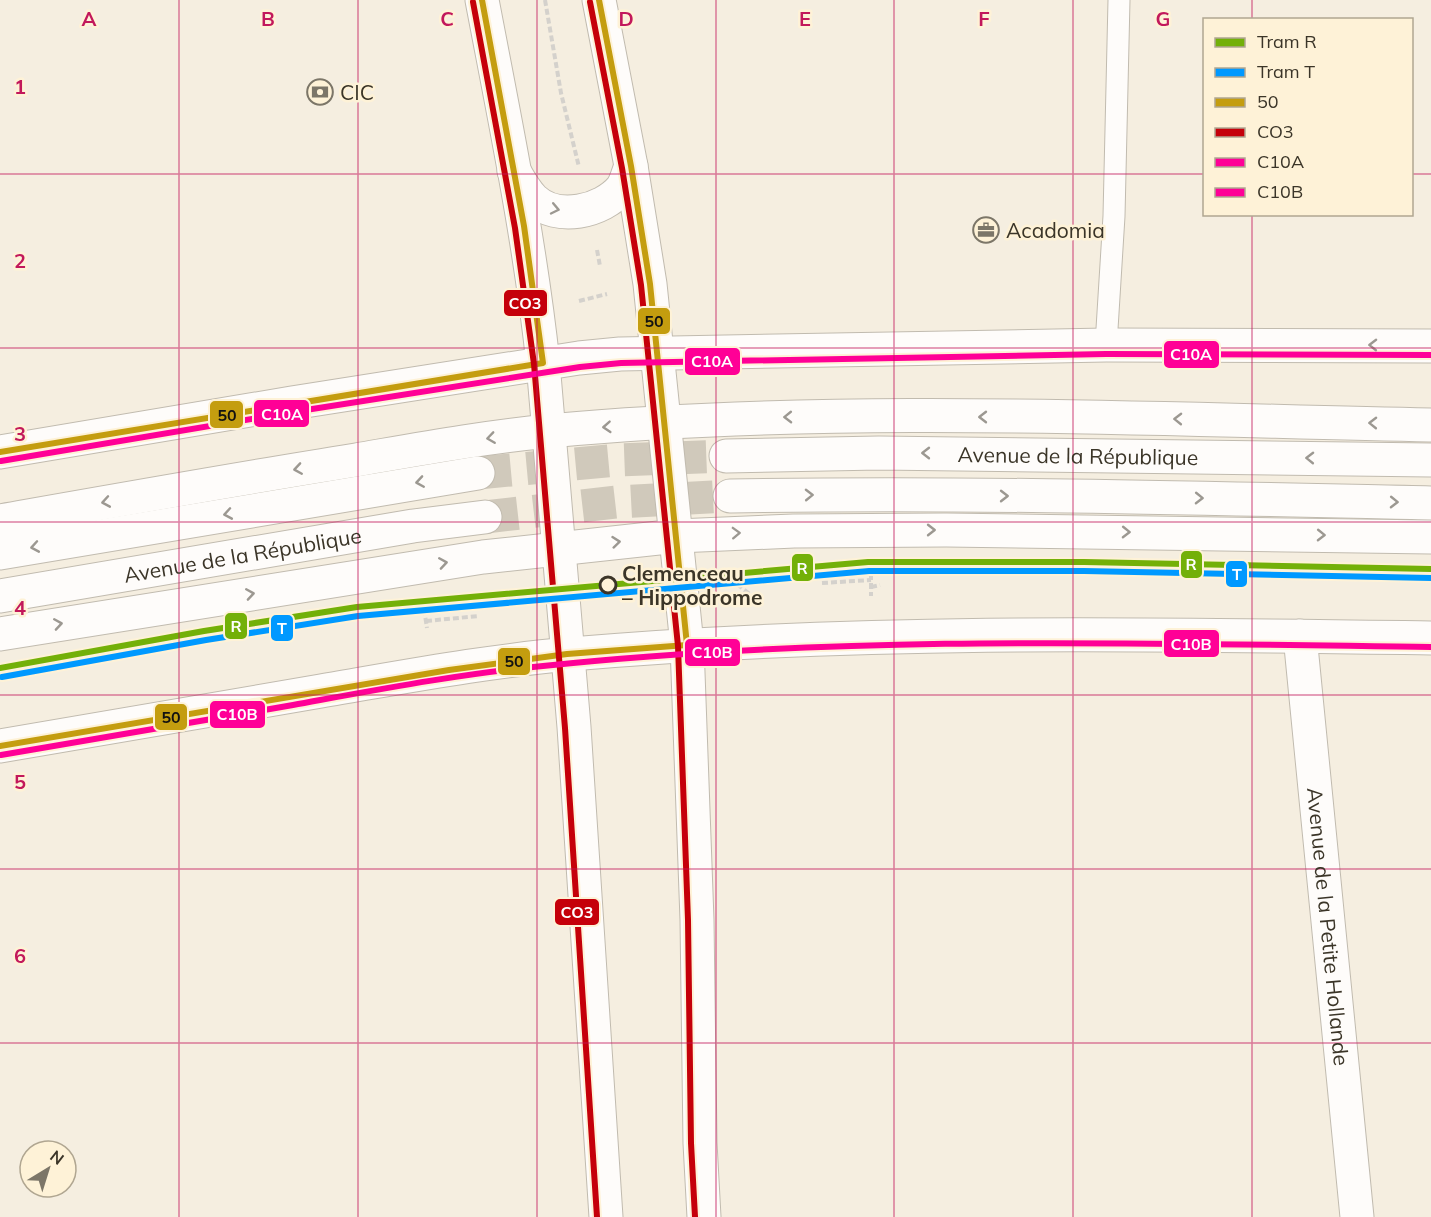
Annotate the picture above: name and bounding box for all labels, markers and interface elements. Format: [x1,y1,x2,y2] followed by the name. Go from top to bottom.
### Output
[82,6,97,31] text: A
[261,6,275,31] text: B
[440,6,454,31] text: C
[618,6,634,31] text: D
[799,6,811,31] text: E
[978,6,990,31] text: F
[1156,6,1170,31] text: G
[1203,18,1413,216] legend
[1257,30,1317,53] text: Tram R
[1257,60,1315,83] text: Tram T
[14,74,26,99] text: 1
[305,77,335,107] bank icon: CIC
[340,79,374,105] place label: CIC
[1257,90,1279,113] text: 50
[1257,120,1294,143] text: CO3
[1257,150,1304,173] text: C10A
[1257,180,1303,203] text: C10B
[550,202,560,215] one-way arrow
[971,215,1001,245] office icon: Acadomia
[1006,217,1105,243] place label: Acadomia
[14,248,26,273] text: 2
[503,289,548,317] line badge: CO3
[509,293,541,313] text: CO3
[637,307,671,335] line badge: 50
[644,311,664,331] text: 50
[1368,339,1377,351] one-way arrow
[1163,340,1220,369] line badge: C10A
[1170,344,1212,364] text: C10A
[684,347,741,376] line badge: C10A
[691,351,733,371] text: C10A
[253,399,310,428] line badge: C10A
[209,400,244,429] line badge: 50
[261,404,303,424] text: C10A
[217,405,237,425] text: 50
[978,410,987,423] one-way arrow
[783,411,792,423] one-way arrow
[1173,413,1182,426] one-way arrow
[1368,417,1377,430] one-way arrow
[602,420,612,433] one-way arrow
[14,421,26,446] text: 3
[486,432,495,444] one-way arrow
[958,441,1198,470] street label: Avenue de la République
[921,447,930,459] one-way arrow
[1305,452,1314,464] one-way arrow
[294,462,304,475] one-way arrow
[415,475,425,488] one-way arrow
[805,489,814,501] one-way arrow
[1000,490,1009,502] one-way arrow
[1195,492,1204,505] one-way arrow
[102,495,112,508] one-way arrow
[1390,496,1399,509] one-way arrow
[223,508,232,520] one-way arrow
[122,522,363,588] street label: Avenue de la République
[926,524,935,536] one-way arrow
[1121,526,1130,538] one-way arrow
[731,527,740,539] one-way arrow
[1316,529,1325,541] one-way arrow
[611,536,621,549] one-way arrow
[31,540,40,552] one-way arrow
[1180,550,1203,579] line badge: R
[791,553,814,582] line badge: R
[1185,554,1197,574] text: R
[438,557,448,570] one-way arrow
[796,558,808,578] text: R
[622,560,763,610] place label: Clemenceau – Hippodrome
[1225,560,1248,588] line badge: T
[1232,564,1242,584] text: T
[599,576,617,594] marker: Clemenceau – Hippodrome
[246,588,255,600] one-way arrow
[14,595,26,620] text: 4
[224,612,248,640] line badge: R
[270,614,294,642] line badge: T
[230,616,242,636] text: R
[277,618,287,638] text: T
[53,619,62,631] one-way arrow
[1163,629,1220,658] line badge: C10B
[1170,634,1212,654] text: C10B
[684,638,741,667] line badge: C10B
[691,642,733,662] text: C10B
[497,647,531,676] line badge: 50
[504,651,524,671] text: 50
[209,700,266,729] line badge: C10B
[154,703,188,731] line badge: 50
[216,704,258,724] text: C10B
[161,707,181,727] text: 50
[14,769,26,794] text: 5
[1302,786,1355,1067] street label: Avenue de la Petite Hollande
[554,898,600,926] line badge: CO3
[561,902,593,922] text: CO3
[14,943,26,968] text: 6
[18,1139,78,1199] north arrow
[46,1146,68,1169] text: N

